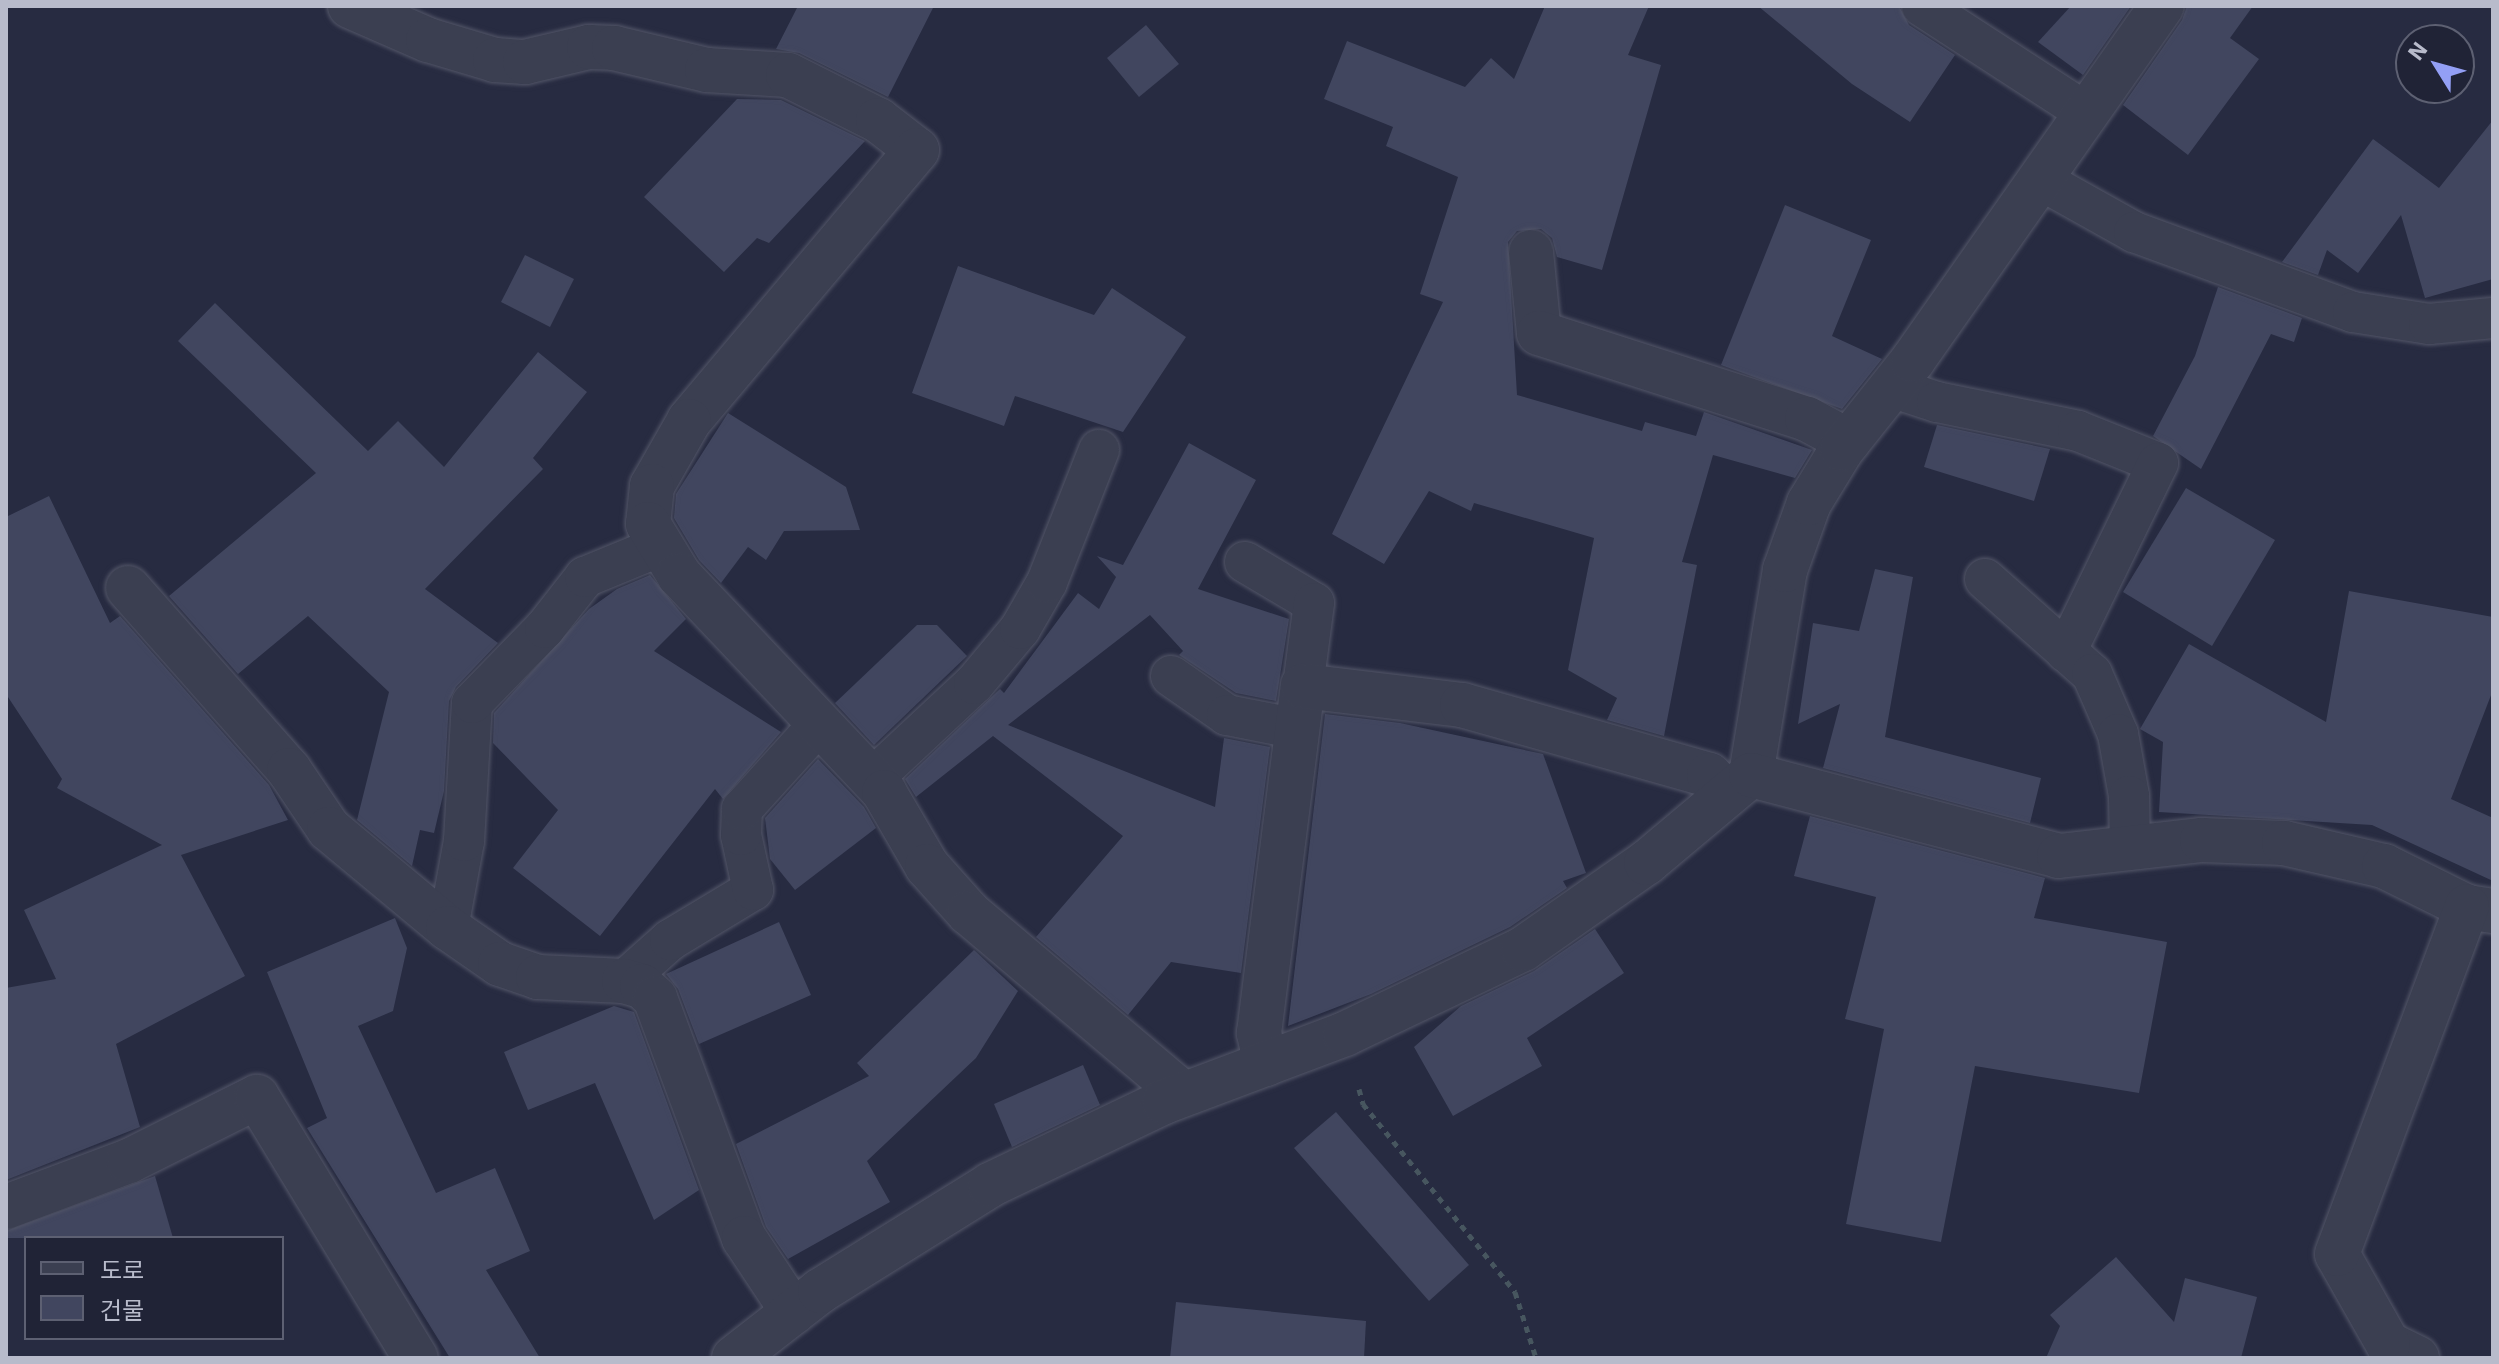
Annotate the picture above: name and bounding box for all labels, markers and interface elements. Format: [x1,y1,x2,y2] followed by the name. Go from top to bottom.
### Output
[2395,24,2475,104] north arrow
[2401,35,2433,66] text: N
[24,1236,284,1340] legend
[100,1254,144,1286] text: 도로
[100,1294,144,1326] text: 건물

